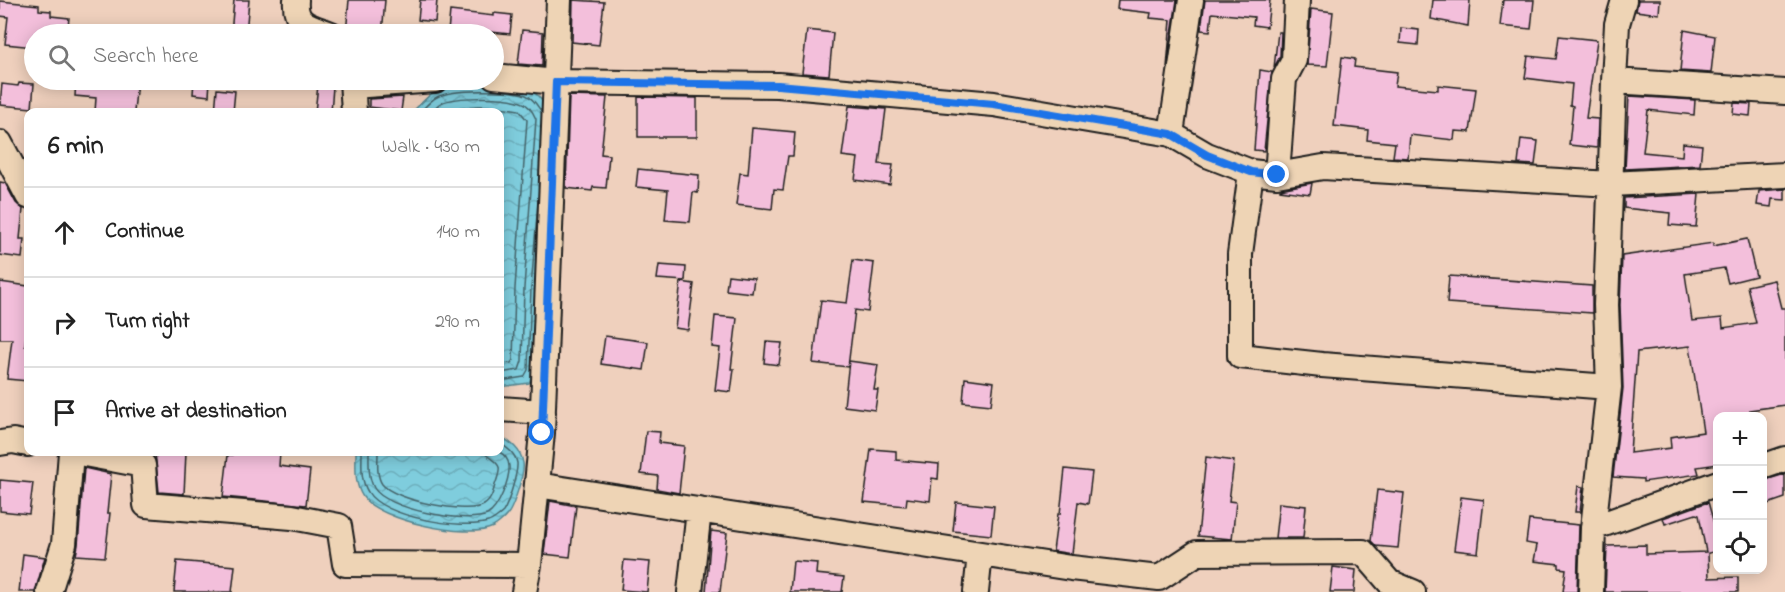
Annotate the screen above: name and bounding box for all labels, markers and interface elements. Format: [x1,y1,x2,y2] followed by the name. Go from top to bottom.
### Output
[24,24,504,90] search box
[45,41,78,74] icon: search
[93,41,198,73] text: Search here
[48,128,104,166] text: 6 min
[382,133,480,162] text: Walk · 430 m
[1263,161,1289,187] route end
[48,216,81,249] icon: ahead
[105,216,184,248] text: Continue
[436,218,480,247] text: 140 m
[48,306,81,339] icon: right
[105,306,190,338] text: Turn right
[435,308,480,337] text: 290 m
[48,396,81,429] icon: arrive
[105,396,287,428] text: Arrive at destination
[1713,412,1767,574] map controls
[1713,412,1767,466] button: +
[528,419,554,445] route start
[1713,466,1767,520] button: −
[1713,520,1767,574] button: locate

